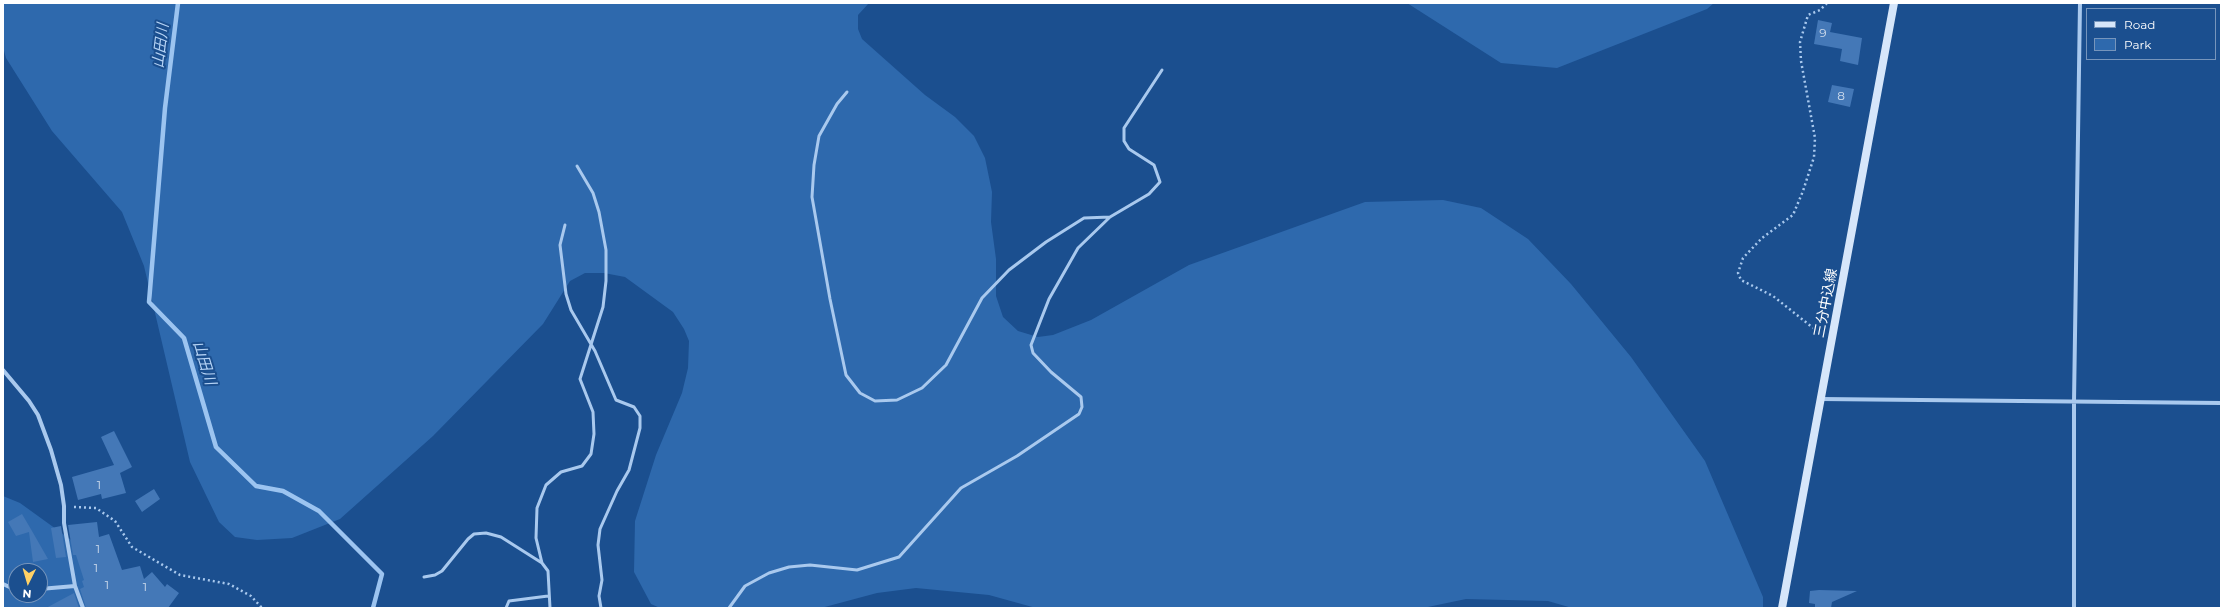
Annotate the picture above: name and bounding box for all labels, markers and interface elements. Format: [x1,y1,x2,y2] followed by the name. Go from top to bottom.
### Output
[2086,8,2216,60] legend
[2124,17,2155,32] text: Road
[149,23,173,69] water label: 山田川
[1819,26,1827,40] house number: 9
[2124,37,2151,52] text: Park
[1837,89,1845,103] house number: 8
[1811,267,1841,339] street label: 三分中込線
[189,339,219,387] water label: 山田川
[97,478,101,492] house number: 1
[96,542,100,556] house number: 1
[94,561,98,575] house number: 1
[8,563,48,603] north arrow
[105,578,109,592] house number: 1
[143,580,147,594] house number: 1
[22,587,32,601] text: N

